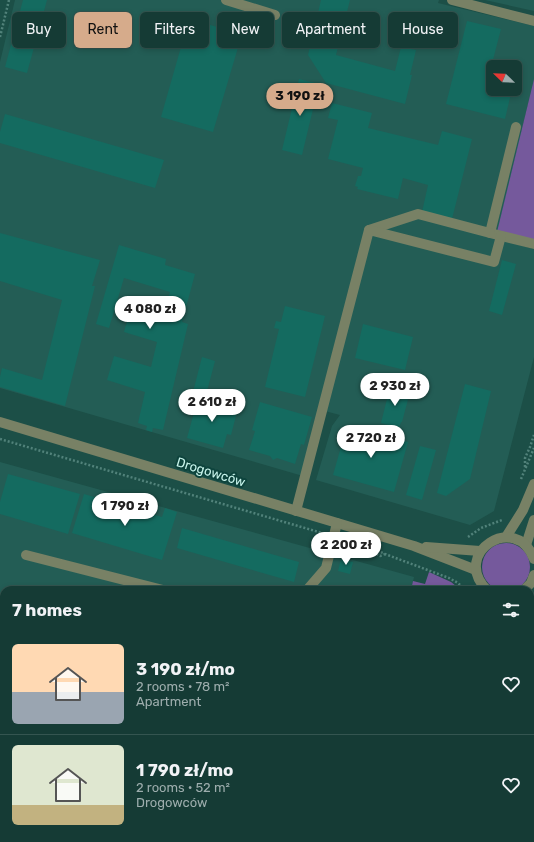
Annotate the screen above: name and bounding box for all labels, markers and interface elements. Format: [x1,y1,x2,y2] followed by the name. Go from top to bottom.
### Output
[12,12,66,48] chip: Buy
[74,12,132,48] chip: Rent
[140,12,209,48] chip: Filters
[217,12,274,48] chip: New
[282,12,380,48] chip: Apartment
[388,12,458,48] chip: House
[486,60,522,96] north arrow
[486,60,522,96] map controls
[259,83,341,117] pin: 3 190 zł
[275,88,325,103] text: 3 190 zł
[109,296,191,330] pin: 4 080 zł
[124,301,176,316] text: 4 080 zł
[354,373,436,407] pin: 2 930 zł
[369,378,421,393] text: 2 930 zł
[171,389,253,423] pin: 2 610 zł
[187,394,237,409] text: 2 610 zł
[330,425,412,459] pin: 2 720 zł
[346,430,396,445] text: 2 720 zł
[174,454,247,491] street label: Drogowców
[84,493,166,527] pin: 1 790 zł
[101,498,149,513] text: 1 790 zł
[305,532,387,566] pin: 2 200 zł
[320,537,372,552] text: 2 200 zł
[500,599,522,621] icon: filters
[12,600,82,620] text: 7 homes
[136,659,235,679] text: 3 190 zł/mo
[44,660,92,708] icon: home
[500,673,522,695] icon: heart
[136,679,230,694] text: 2 rooms · 78 m²
[136,694,201,709] text: Apartment
[136,760,233,780] text: 1 790 zł/mo
[44,761,92,809] icon: home
[500,774,522,796] icon: heart
[136,780,230,795] text: 2 rooms · 52 m²
[136,795,207,810] text: Drogowców

